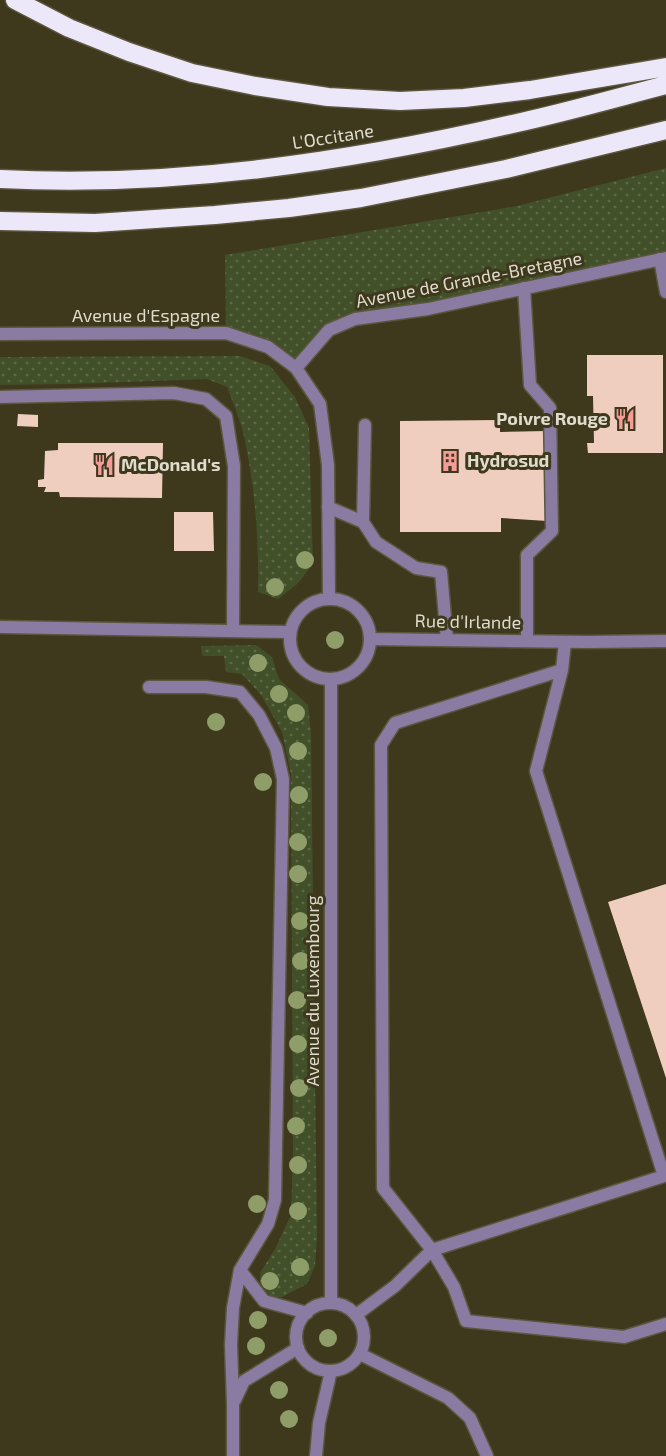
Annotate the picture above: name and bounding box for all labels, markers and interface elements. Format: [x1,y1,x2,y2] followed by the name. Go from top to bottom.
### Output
[290,119,375,153] street label: L'Occitane
[354,246,584,312] street label: Avenue de Grande-Bretagne
[72,304,220,326] street label: Avenue d'Espagne
[496,407,608,429] place label: Poivre Rouge
[613,407,637,431] restaurant icon: Poivre Rouge
[438,449,462,473] building icon: Hydrosud
[467,449,549,471] place label: Hydrosud
[92,453,116,477] restaurant icon: McDonald's
[121,453,221,475] place label: McDonald's
[414,609,522,633] street label: Rue d'Irlande
[301,895,323,1087] street label: Avenue du Luxembourg

